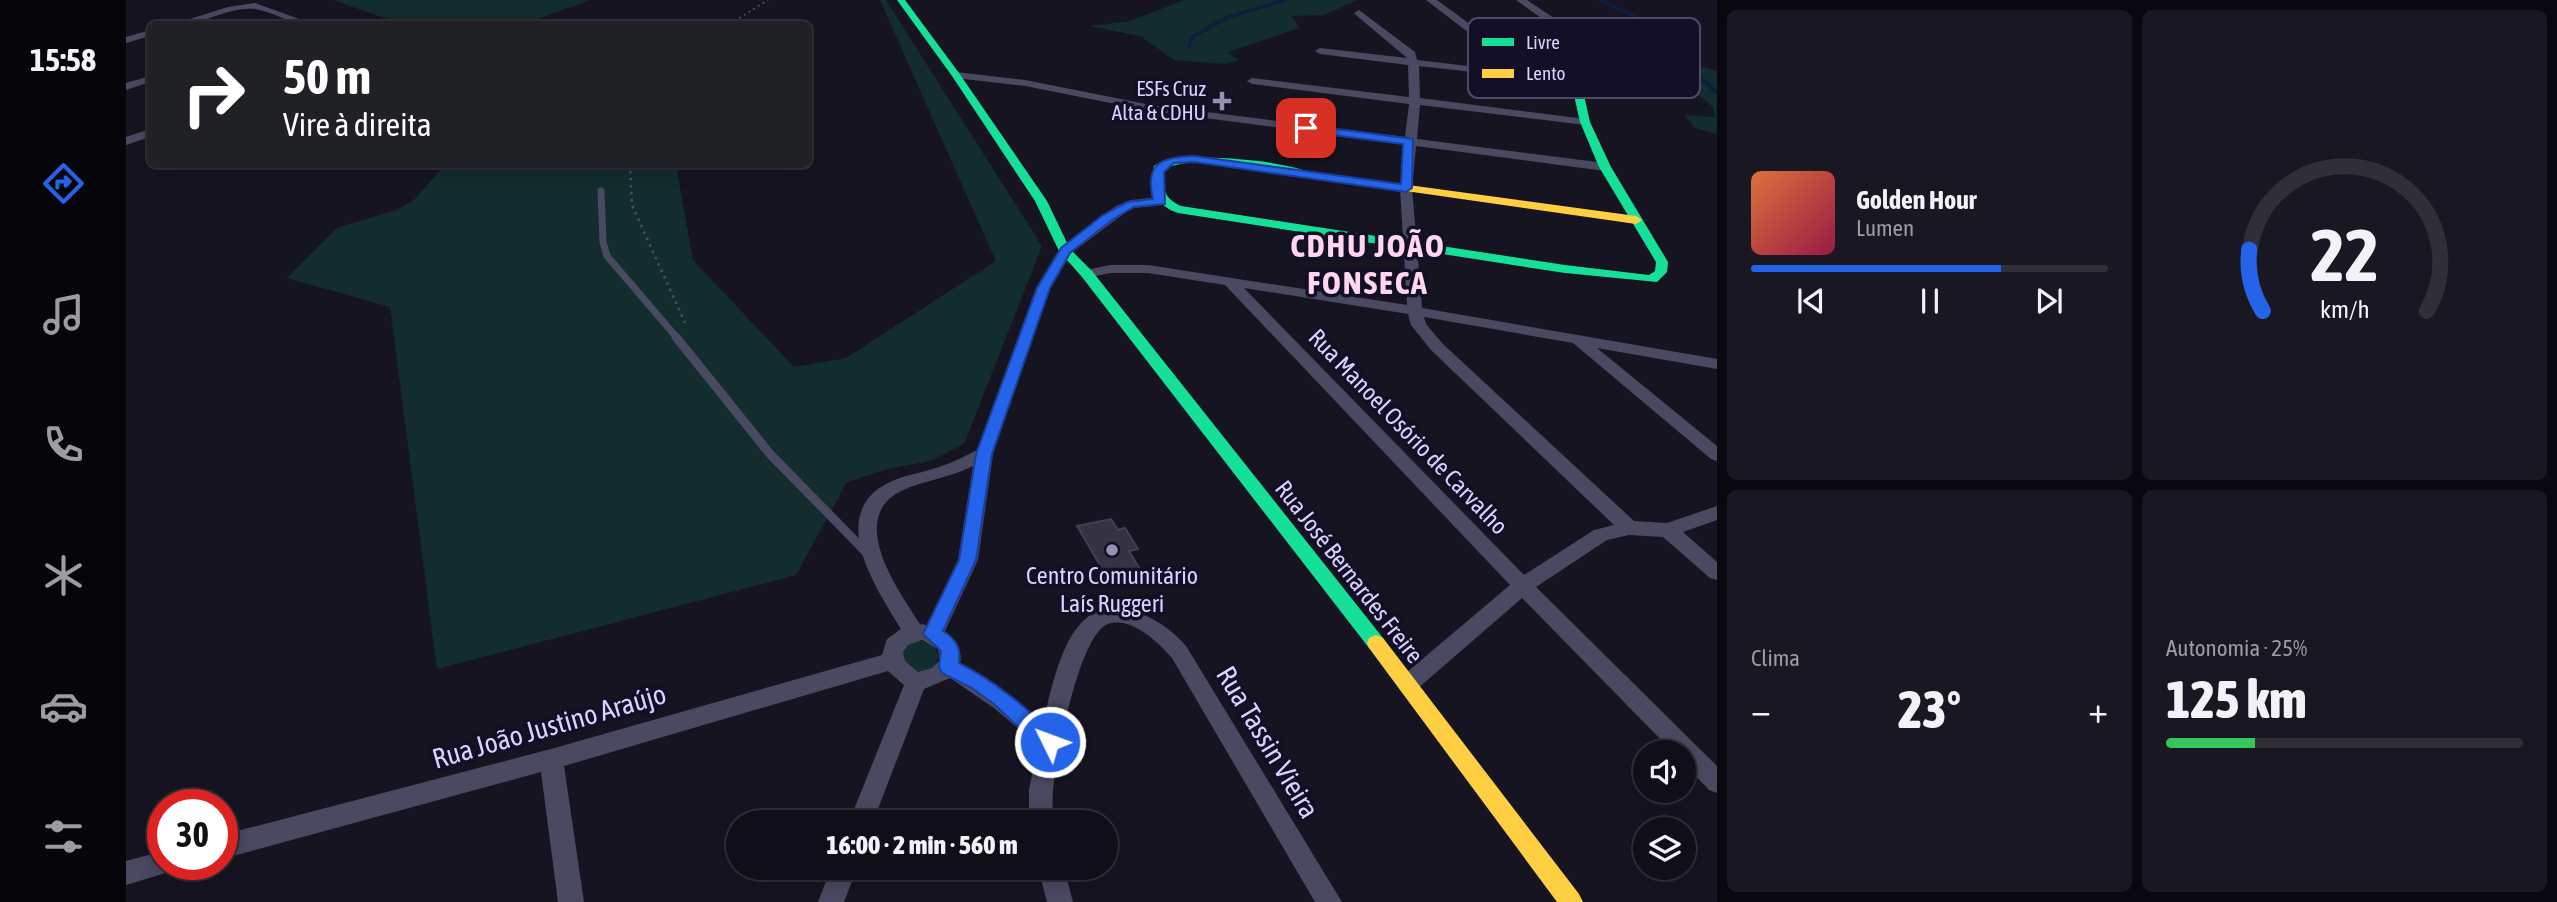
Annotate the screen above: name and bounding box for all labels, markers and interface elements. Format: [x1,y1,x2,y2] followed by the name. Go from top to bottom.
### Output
[1468,18,1700,98] legend
[1526,31,1560,53] text: Livre
[30,41,96,78] text: 15:58
[283,48,371,104] text: 50 m
[168,49,259,140] icon: right
[1526,62,1565,84] text: Lento
[1112,76,1206,124] place label: ESFs Cruz Alta & CDHU
[1212,91,1232,111] marker: ESFs Cruz Alta & CDHU
[1276,98,1336,158] pin
[283,106,432,143] text: Vire à direita
[1287,109,1325,147] icon: arrive
[39,159,88,208] icon: directions
[1856,185,1976,215] text: Golden Hour
[2310,214,2379,297] text: 22
[1856,215,1914,241] text: Lumen
[1290,227,1446,301] district label: CDHU JOÃO FONSECA
[1792,282,1830,320] icon: previous
[1911,282,1949,320] icon: pause
[2030,282,2068,320] icon: next
[39,290,88,339] icon: music
[2320,295,2369,323] text: km/h
[1303,324,1513,540] street label: Rua Manoel Osório de Carvalho
[39,420,88,469] icon: phone
[1270,475,1429,668] street label: Rua José Bernardes Freire
[1104,542,1120,558] marker: Centro Comunitário Laís Ruggeri
[39,551,88,600] icon: climate
[1026,562,1198,617] place label: Centro Comunitário Laís Ruggeri
[2166,635,2307,661] text: Autonomia · 25%
[1751,645,1800,671] text: Clima
[1210,660,1326,824] street label: Rua Tassin Vieira
[2166,669,2307,729] text: 125 km
[429,677,669,775] street label: Rua João Justino Araújo
[1898,679,1961,739] text: 23°
[39,682,88,731] icon: car
[1751,688,1771,731] text: −
[2088,688,2108,731] text: +
[1013,705,1087,779] position arrow
[1633,740,1696,880] map controls
[1633,740,1696,803] button: sound
[147,789,238,880] speed limit sign: 30
[39,812,88,861] icon: filters
[1633,817,1696,880] button: layers
[826,830,1018,860] text: 16:00 · 2 min · 560 m

